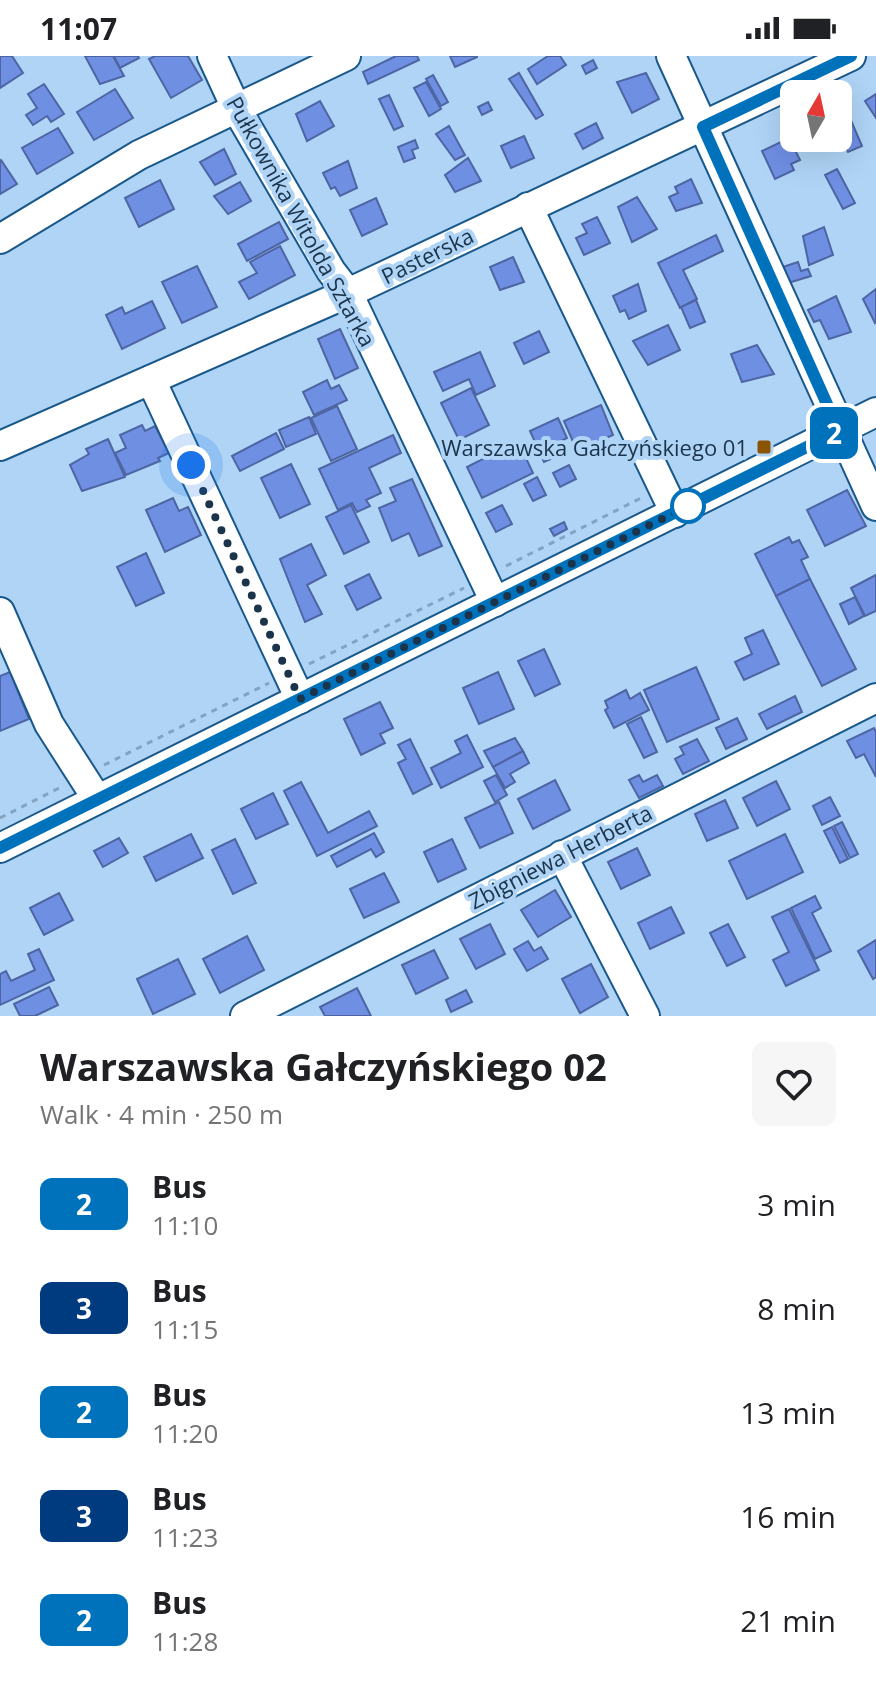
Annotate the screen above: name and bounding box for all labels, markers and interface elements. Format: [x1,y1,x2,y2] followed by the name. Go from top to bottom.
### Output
[40,8,117,49] text: 11:07
[780,80,852,152] north arrow
[780,80,852,152] map controls
[221,91,383,351] street label: Pułkownika Witolda Sztarka
[376,220,478,290] street label: Pasterska
[808,407,860,459] line badge: 2
[826,414,842,452] text: 2
[441,432,748,462] place label: Warszawska Gałczyńskiego 01
[755,438,773,456] marker: Warszawska Gałczyńskiego 01
[171,445,211,485] your location
[671,489,705,523] unlabelled marker
[463,797,657,915] street label: Zbigniewa Herberta
[40,1040,607,1092] text: Warszawska Gałczyńskiego 02
[752,1042,836,1126] button: heart
[40,1096,283,1132] text: Walk · 4 min · 250 m
[152,1166,207,1207] text: Bus
[757,1184,836,1225] text: 3 min
[76,1185,92,1223] text: 2
[152,1207,218,1243] text: 11:10
[152,1270,207,1311] text: Bus
[757,1288,836,1329] text: 8 min
[76,1289,92,1327] text: 3
[152,1311,218,1347] text: 11:15
[152,1374,207,1415] text: Bus
[740,1392,836,1433] text: 13 min
[76,1393,92,1431] text: 2
[152,1415,218,1451] text: 11:20
[152,1478,207,1519] text: Bus
[740,1496,836,1537] text: 16 min
[76,1497,92,1535] text: 3
[152,1519,218,1555] text: 11:23
[152,1582,207,1623] text: Bus
[740,1600,836,1641] text: 21 min
[76,1601,92,1639] text: 2
[152,1623,218,1659] text: 11:28

